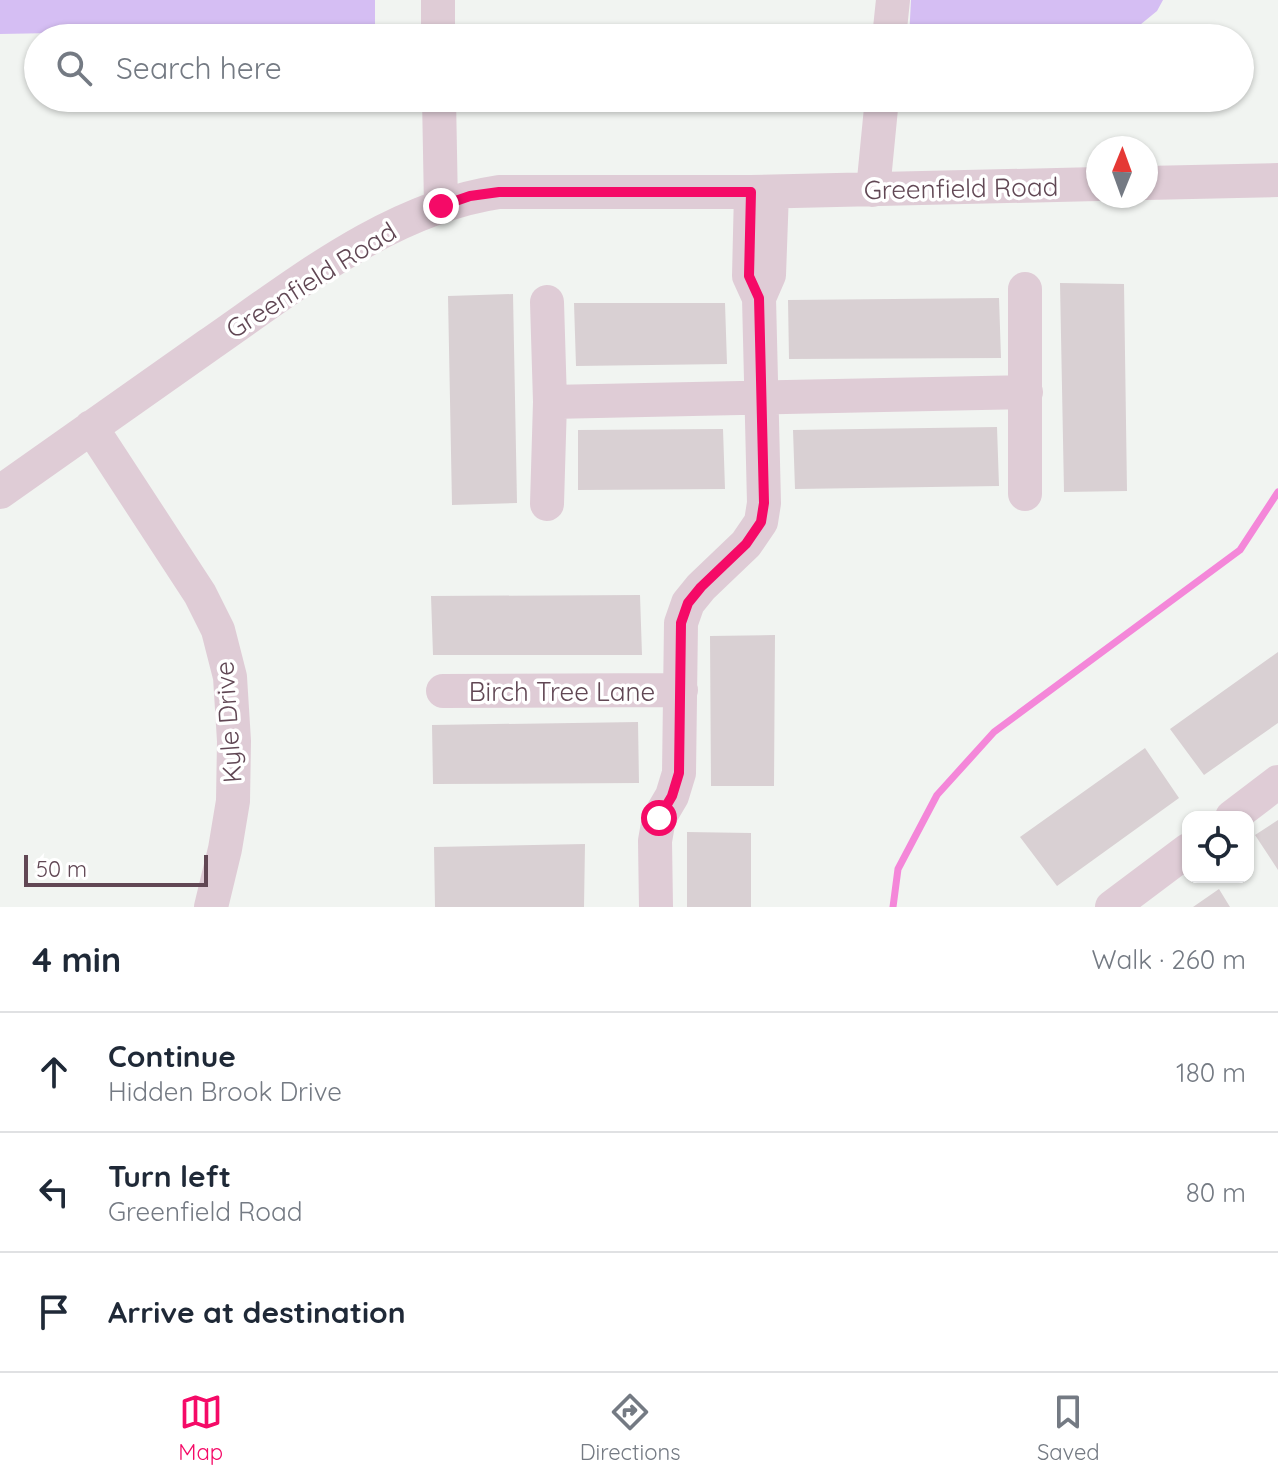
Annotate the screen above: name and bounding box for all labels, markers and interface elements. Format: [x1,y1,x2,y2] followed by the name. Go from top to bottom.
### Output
[24,24,1254,112] search box
[52,46,96,90] icon: search
[116,49,282,87] text: Search here
[1086,136,1158,208] north arrow
[863,170,1059,206] street label: Greenfield Road
[423,188,459,224] route end
[220,214,402,346] street label: Greenfield Road
[207,660,249,784] street label: Kyle Drive
[469,675,655,708] street label: Birch Tree Lane
[641,800,677,836] route start
[1182,811,1254,883] map controls
[1182,811,1254,883] button: locate
[24,851,208,887] scale bar
[36,855,87,883] text: 50 m
[32,938,121,981] text: 4 min
[1092,943,1246,976] text: Walk · 260 m
[108,1037,236,1075] text: Continue
[32,1050,76,1094] icon: ahead
[1176,1056,1246,1089] text: 180 m
[108,1075,342,1108] text: Hidden Brook Drive
[108,1157,231,1195] text: Turn left
[32,1170,76,1214] icon: left
[1186,1176,1246,1209] text: 80 m
[108,1195,303,1228] text: Greenfield Road
[32,1290,76,1334] icon: arrive
[108,1293,406,1331] text: Arrive at destination
[178,1390,223,1466] tab: Map
[580,1390,680,1466] tab: Directions
[1037,1390,1100,1466] tab: Saved

